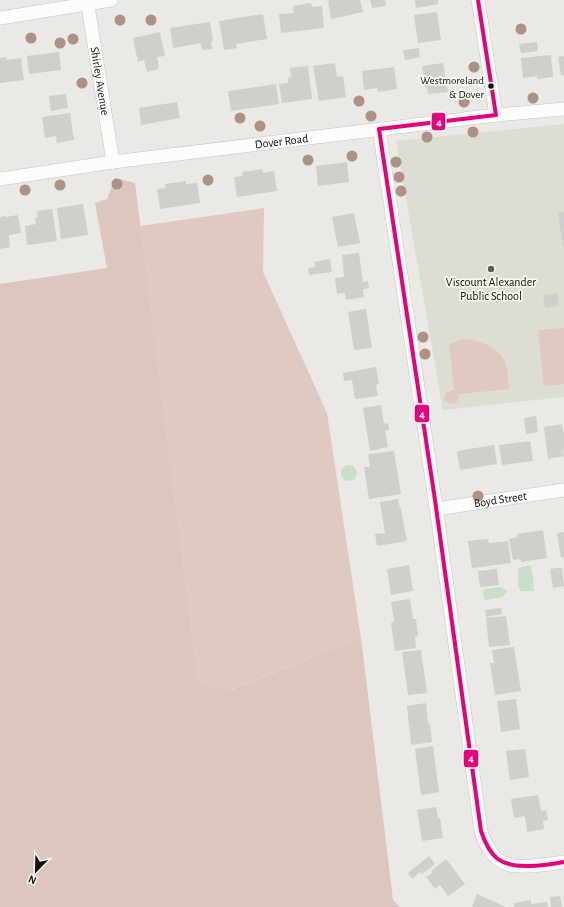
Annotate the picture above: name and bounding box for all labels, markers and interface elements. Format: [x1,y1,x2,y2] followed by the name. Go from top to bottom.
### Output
[89,46,111,116] street label: Shirley Avenue
[420,75,484,100] place label: Westmoreland & Dover
[486,81,496,91] marker: Westmoreland & Dover
[431,112,446,131] line badge: 4
[436,117,442,128] text: 4
[254,132,309,151] street label: Dover Road
[486,264,496,274] marker: Viscount Alexander Public School
[446,276,536,302] place label: Viscount Alexander Public School
[414,404,430,423] line badge: 4
[419,409,425,420] text: 4
[473,490,528,509] street label: Boyd Street
[463,749,479,768] line badge: 4
[468,753,474,764] text: 4
[16,851,56,891] north arrow
[27,873,38,886] text: N

